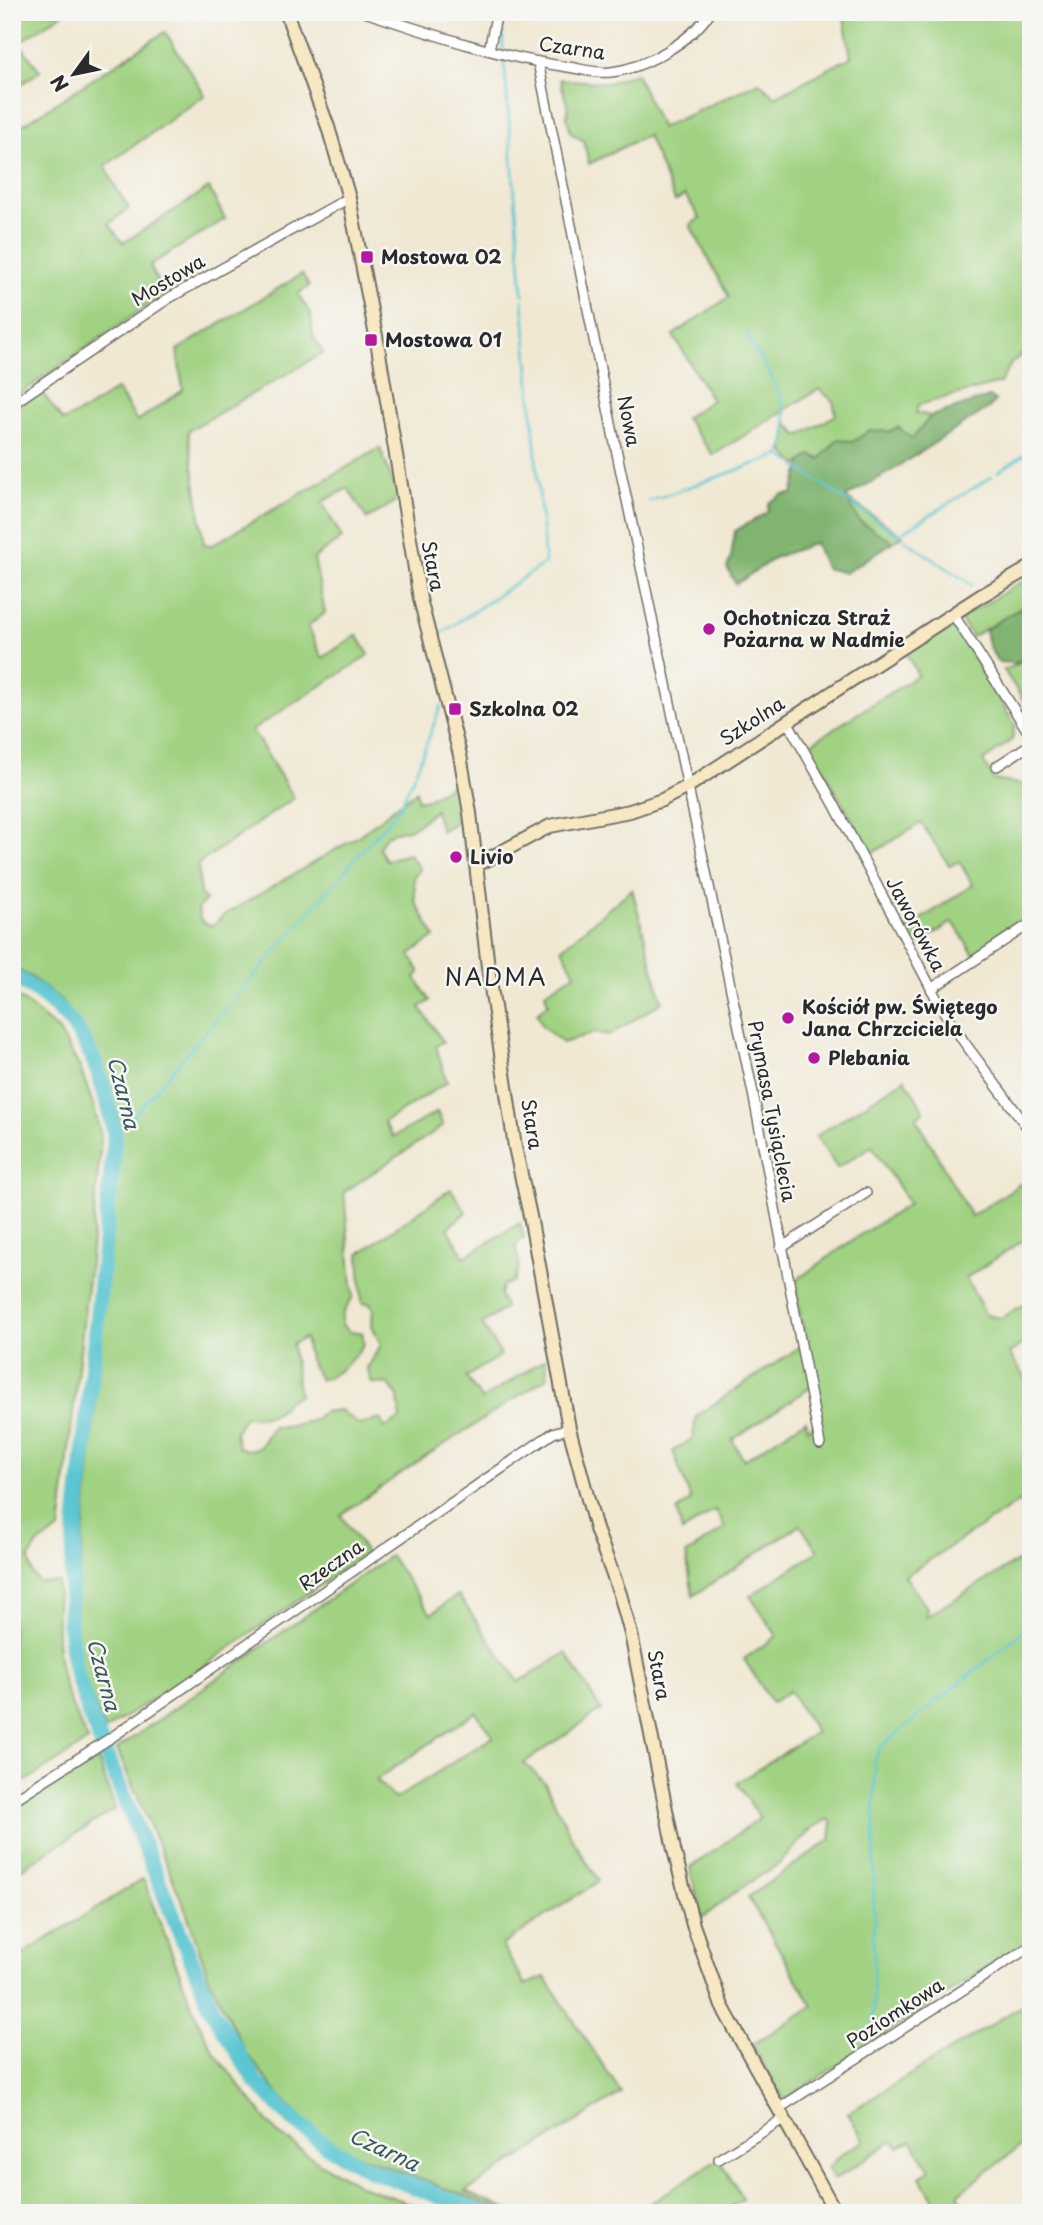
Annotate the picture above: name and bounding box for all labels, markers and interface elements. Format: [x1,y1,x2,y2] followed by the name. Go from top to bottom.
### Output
[537,28,607,66] street label: Czarna
[38,38,108,108] north arrow
[43,70,75,98] text: N
[381,242,501,270] place label: Mostowa 02
[125,246,210,312] street label: Mostowa
[359,249,375,265] marker: Mostowa 02
[385,325,502,353] place label: Mostowa 01
[363,332,379,348] marker: Mostowa 01
[611,393,649,449] street label: Nowa
[415,538,453,594] street label: Stara
[723,603,905,653] place label: Ochotnicza Straż Pożarna w Nadmie
[701,621,717,637] marker: Ochotnicza Straż Pożarna w Nadmie
[713,689,790,752] street label: Szkolna
[469,694,579,722] place label: Szkolna 02
[447,701,463,717] marker: Szkolna 02
[470,842,513,870] place label: Livio
[448,849,464,865] marker: Livio
[880,871,954,976] street label: Jaworówka
[444,959,548,994] district label: NADMA
[802,992,998,1042] place label: Kościół pw. Świętego Jana Chrzciciela
[780,1010,796,1026] marker: Kościół pw. Świętego Jana Chrzciciela
[742,1018,804,1204] street label: Prymasa Tysiąclecia
[828,1043,910,1071] place label: Plebania
[806,1050,822,1066] marker: Plebania
[100,1053,150,1133] water label: Czarna
[515,1096,551,1151] street label: Stara
[292,1532,369,1597] street label: Rzeczna
[80,1635,130,1715] water label: Czarna
[641,1647,679,1703] street label: Stara
[840,1970,949,2054] street label: Poziomkowa
[345,2118,426,2179] water label: Czarna

